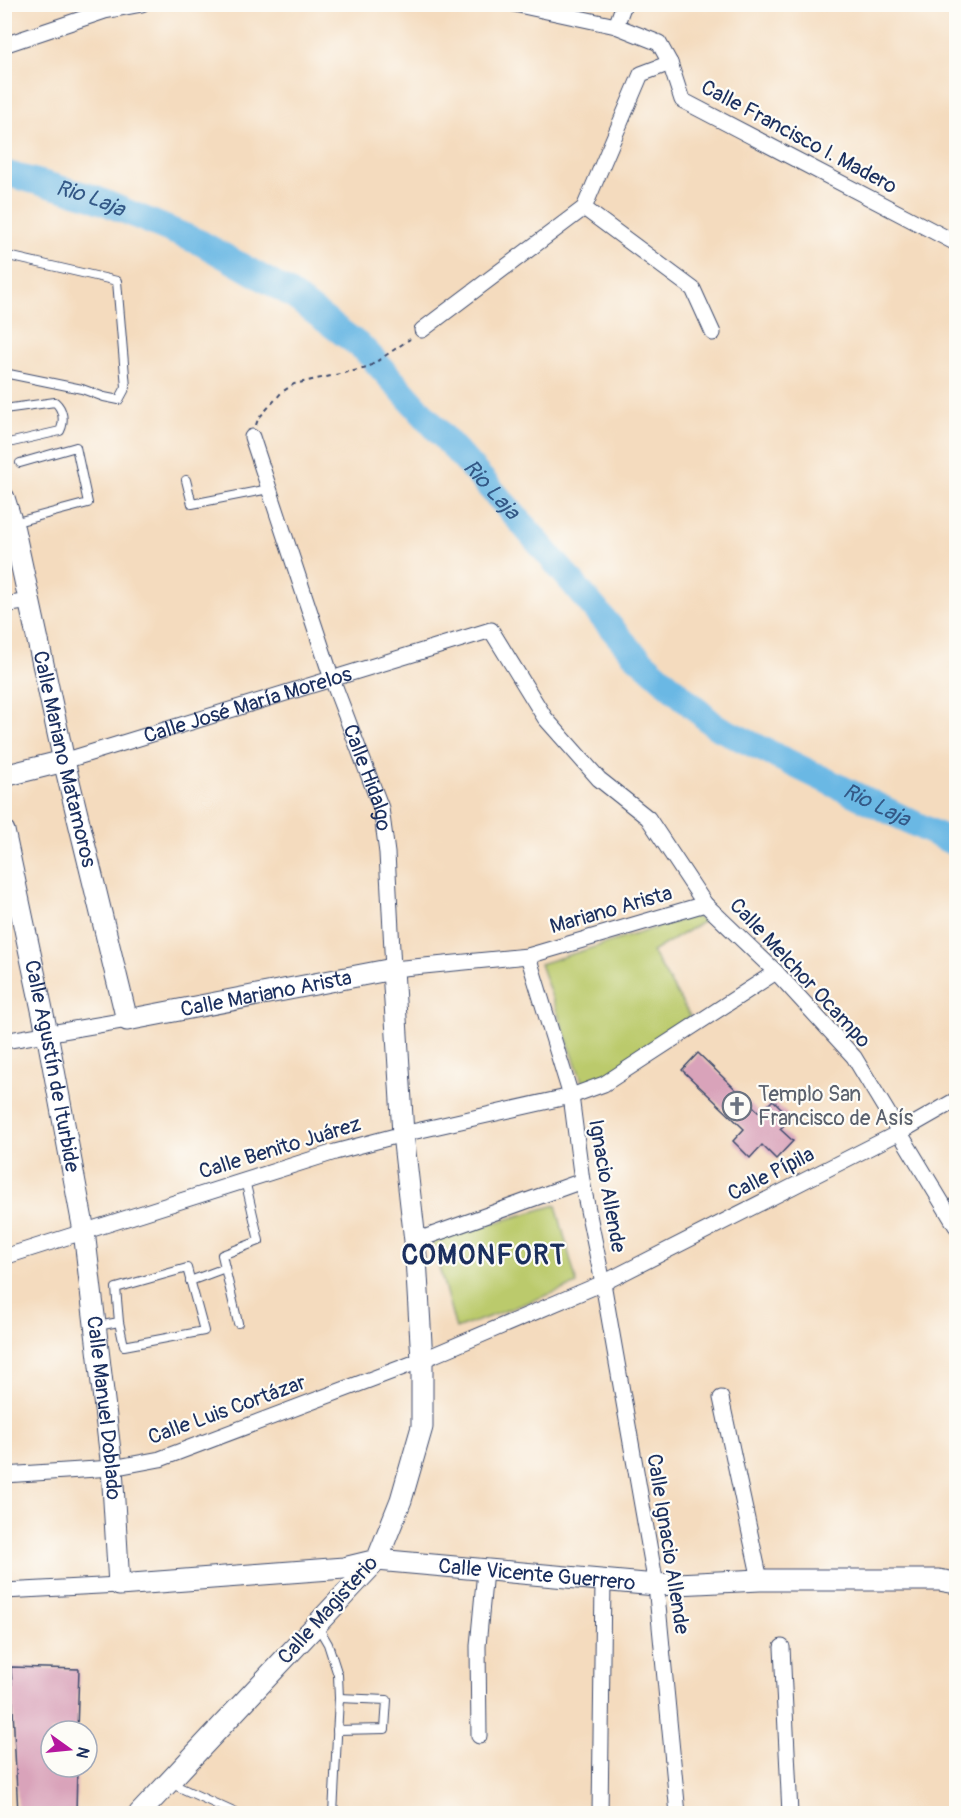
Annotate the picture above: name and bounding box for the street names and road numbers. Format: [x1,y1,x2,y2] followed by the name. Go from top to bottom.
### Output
[696,74,902,200] street label: Calle Francisco I. Madero
[27,648,103,870] street label: Calle Mariano Matamoros
[140,660,355,749] street label: Calle José María Morelos
[337,720,397,833] street label: Calle Hidalgo
[547,880,675,940] street label: Mariano Arista
[723,892,877,1054] street label: Calle Melchor Ocampo
[18,958,86,1175] street label: Calle Agustín de Iturbide
[178,964,354,1023] street label: Calle Mariano Arista
[196,1110,364,1185] street label: Calle Benito Juárez
[582,1117,632,1255] street label: Ignacio Allende
[723,1141,819,1207] street label: Calle Pípila
[81,1314,127,1501] street label: Calle Manuel Doblado
[144,1369,310,1451] street label: Calle Luis Cortázar
[640,1452,696,1637] street label: Calle Ignacio Allende
[272,1550,384,1670] street label: Calle Magisterio
[437,1552,637,1597] street label: Calle Vicente Guerrero

